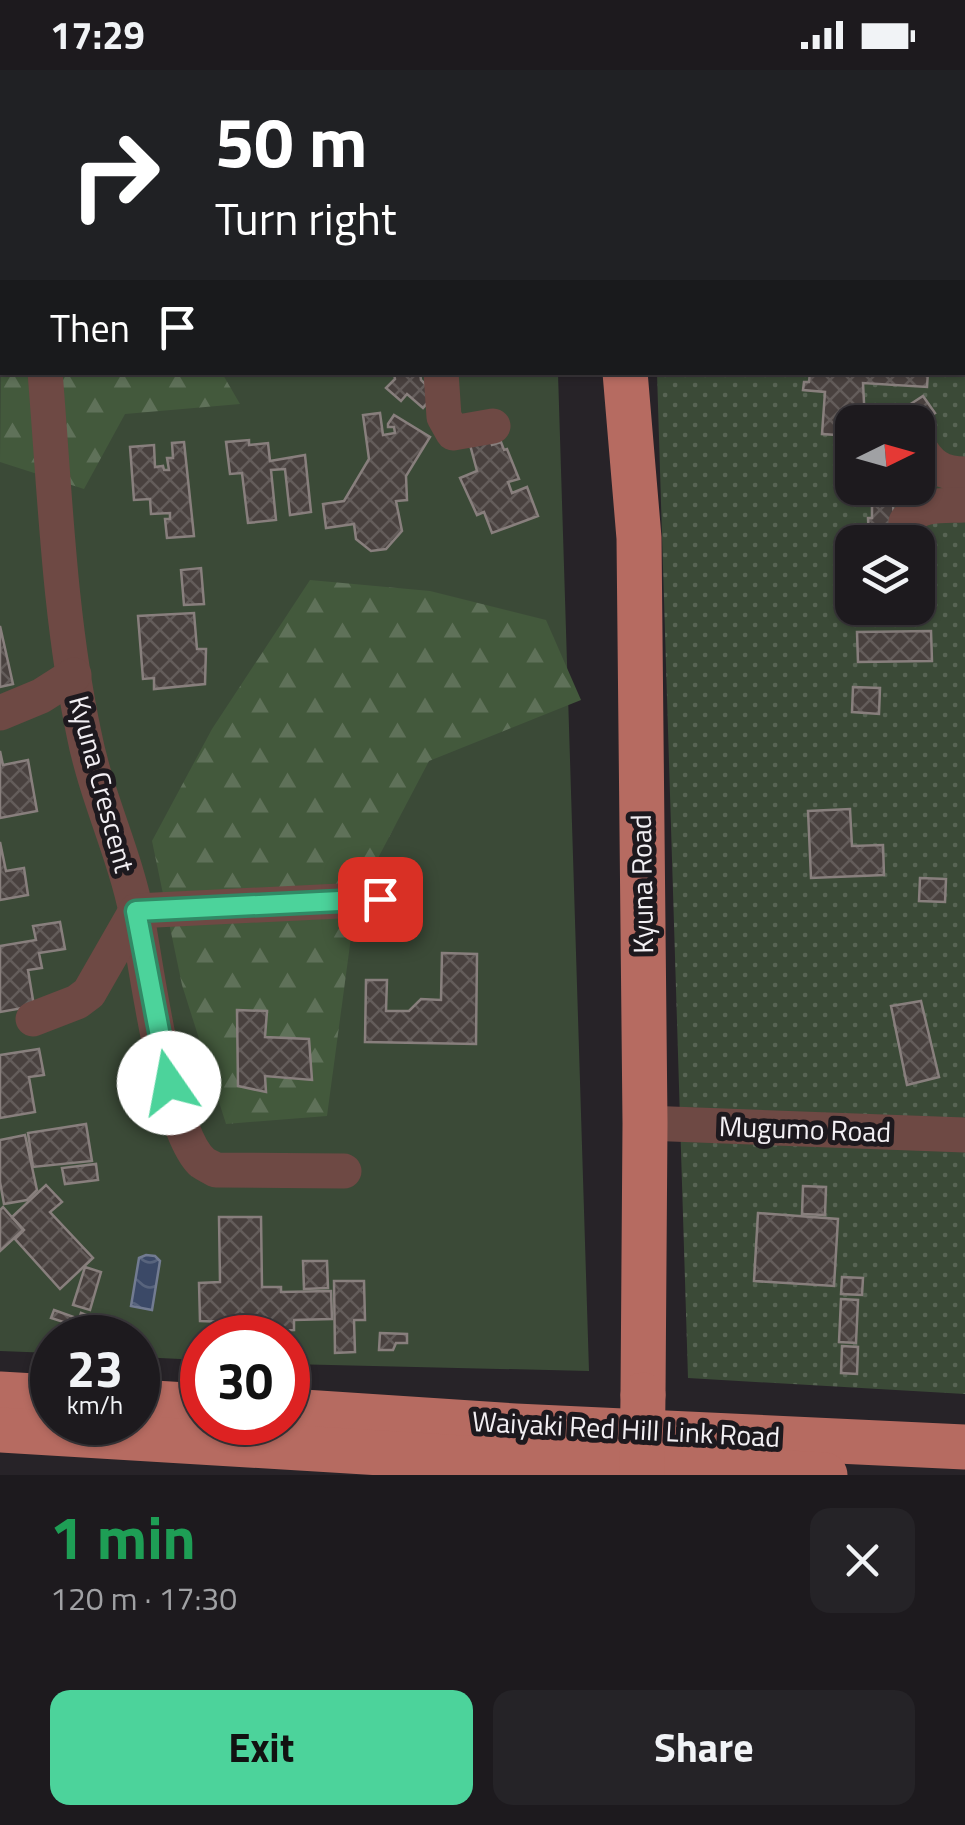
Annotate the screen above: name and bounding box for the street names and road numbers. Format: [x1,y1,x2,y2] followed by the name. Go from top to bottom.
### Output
[58,691,147,877] street label: Kyuna Crescent
[619,814,664,954] street label: Kyuna Road
[718,1104,892,1153] street label: Mugumo Road
[471,1399,781,1458] street label: Waiyaki Red Hill Link Road

